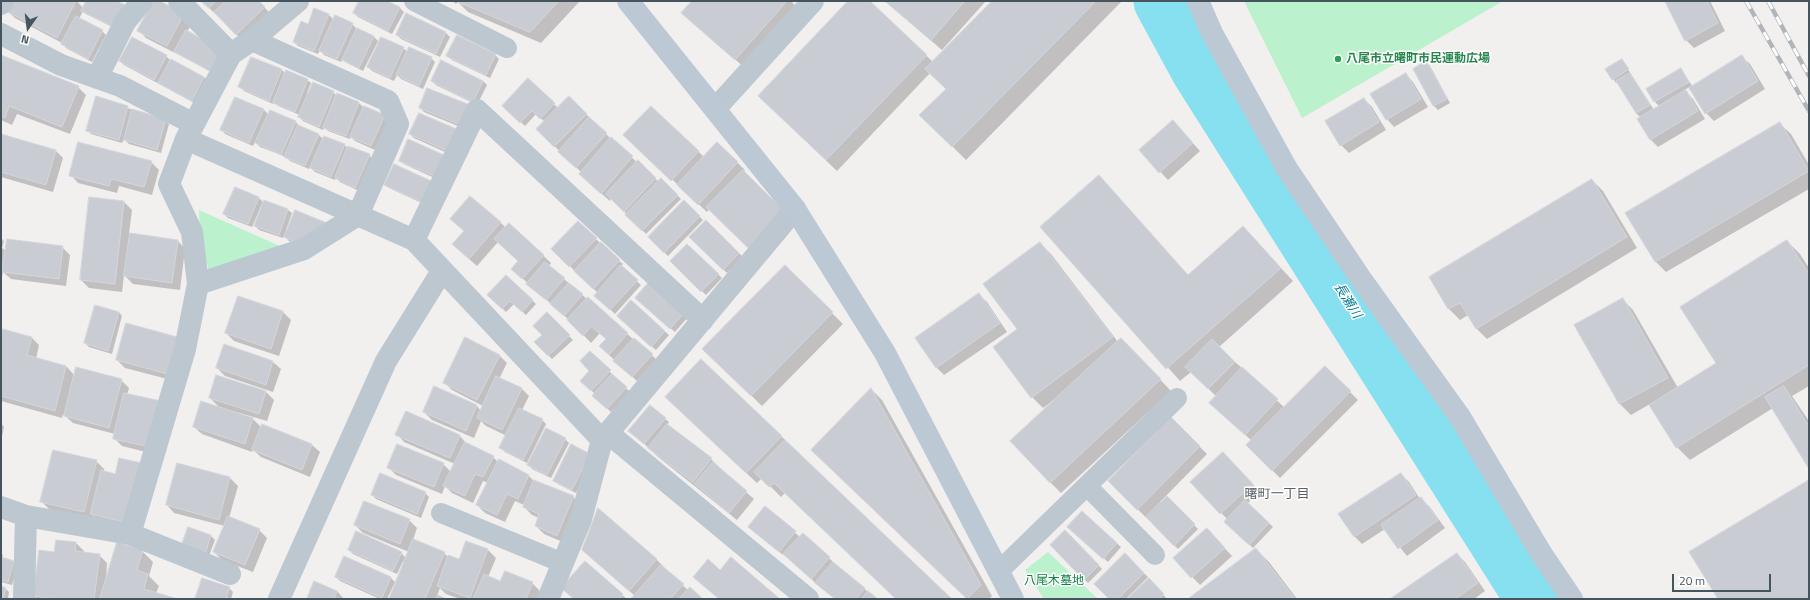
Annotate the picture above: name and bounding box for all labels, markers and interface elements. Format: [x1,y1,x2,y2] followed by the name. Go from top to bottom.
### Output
[8,8,48,48] north arrow
[19,31,31,48] text: N
[1346,52,1490,66] place label: 八尾市立曙町市民運動広場
[1333,54,1343,64] marker: 八尾市立曙町市民運動広場
[1330,280,1364,322] water label: 長瀬川
[1245,487,1309,503] district label: 曙町一丁目
[1674,566,1773,592] scale bar
[1679,571,1705,590] text: 20 m
[1024,574,1084,588] park label: 八尾木墓地

